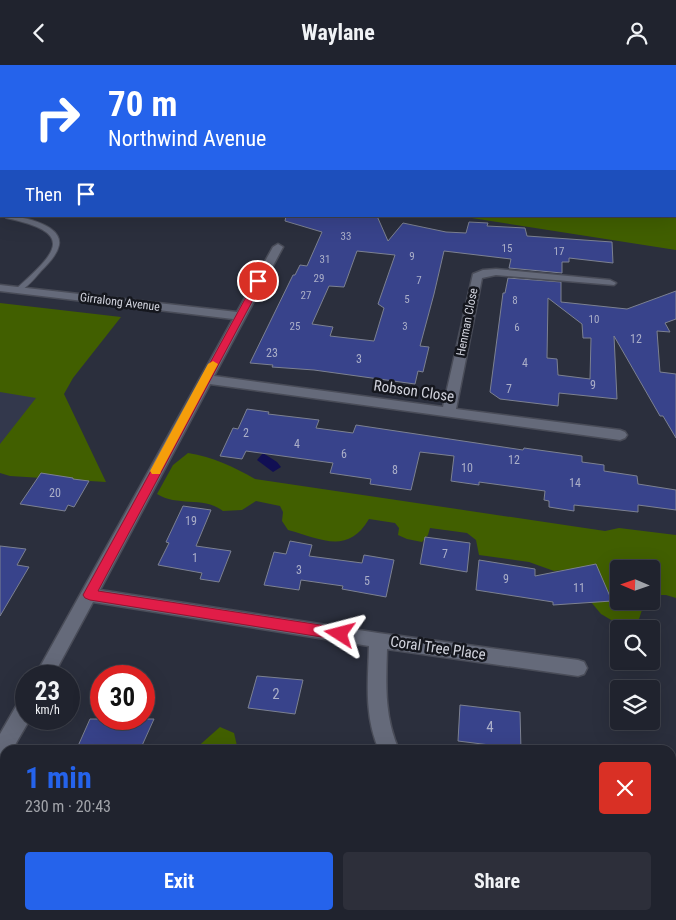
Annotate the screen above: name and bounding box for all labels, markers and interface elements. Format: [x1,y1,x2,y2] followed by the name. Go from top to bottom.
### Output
[25,19,53,47] icon: back
[623,19,651,47] icon: person
[301,20,375,45] text: Waylane
[108,84,177,125] text: 70 m
[25,85,90,150] icon: right
[108,126,266,151] text: Northwind Avenue
[72,180,100,208] icon: arrive
[25,183,62,206] text: Then
[341,230,351,243] house number: 33
[502,242,512,255] house number: 15
[554,245,564,258] house number: 17
[409,250,415,263] house number: 9
[320,253,330,266] house number: 31
[237,260,279,302] pin
[244,267,272,295] icon: arrive
[314,272,324,285] house number: 29
[416,274,422,287] house number: 7
[454,286,481,357] street label: Henman Close
[301,289,311,302] house number: 27
[79,290,161,314] street label: Girralong Avenue
[404,293,410,306] house number: 5
[512,294,518,307] house number: 8
[589,313,599,326] house number: 10
[290,320,300,333] house number: 25
[402,320,408,333] house number: 3
[514,321,520,334] house number: 6
[630,332,642,346] house number: 12
[266,346,278,360] house number: 23
[356,352,362,366] house number: 3
[522,356,528,370] house number: 4
[372,376,456,406] street label: Robson Close
[590,378,596,392] house number: 9
[506,382,512,396] house number: 7
[243,426,249,440] house number: 2
[294,437,300,451] house number: 4
[341,447,347,461] house number: 6
[508,453,520,467] house number: 12
[461,461,473,475] house number: 10
[392,463,398,477] house number: 8
[569,476,581,490] house number: 14
[49,486,61,500] house number: 20
[185,514,197,528] house number: 19
[442,547,448,561] house number: 7
[192,551,198,565] house number: 1
[610,560,660,610] north arrow
[610,560,660,730] map controls
[296,563,302,577] house number: 3
[503,572,509,586] house number: 9
[364,574,370,588] house number: 5
[573,581,585,595] house number: 11
[313,607,365,659] position arrow
[610,620,660,670] button: search
[389,632,487,664] street label: Coral Tree Place
[90,665,155,730] speed limit sign: 30
[35,677,60,706] text: 23
[610,680,660,730] button: layers
[272,685,280,703] house number: 2
[35,703,60,717] text: km/h
[486,718,494,736] house number: 4
[25,760,92,795] text: 1 min
[599,762,651,814] button: close
[25,797,111,816] text: 230 m · 20:43
[25,852,333,910] button: Exit
[343,852,651,910] button: Share

